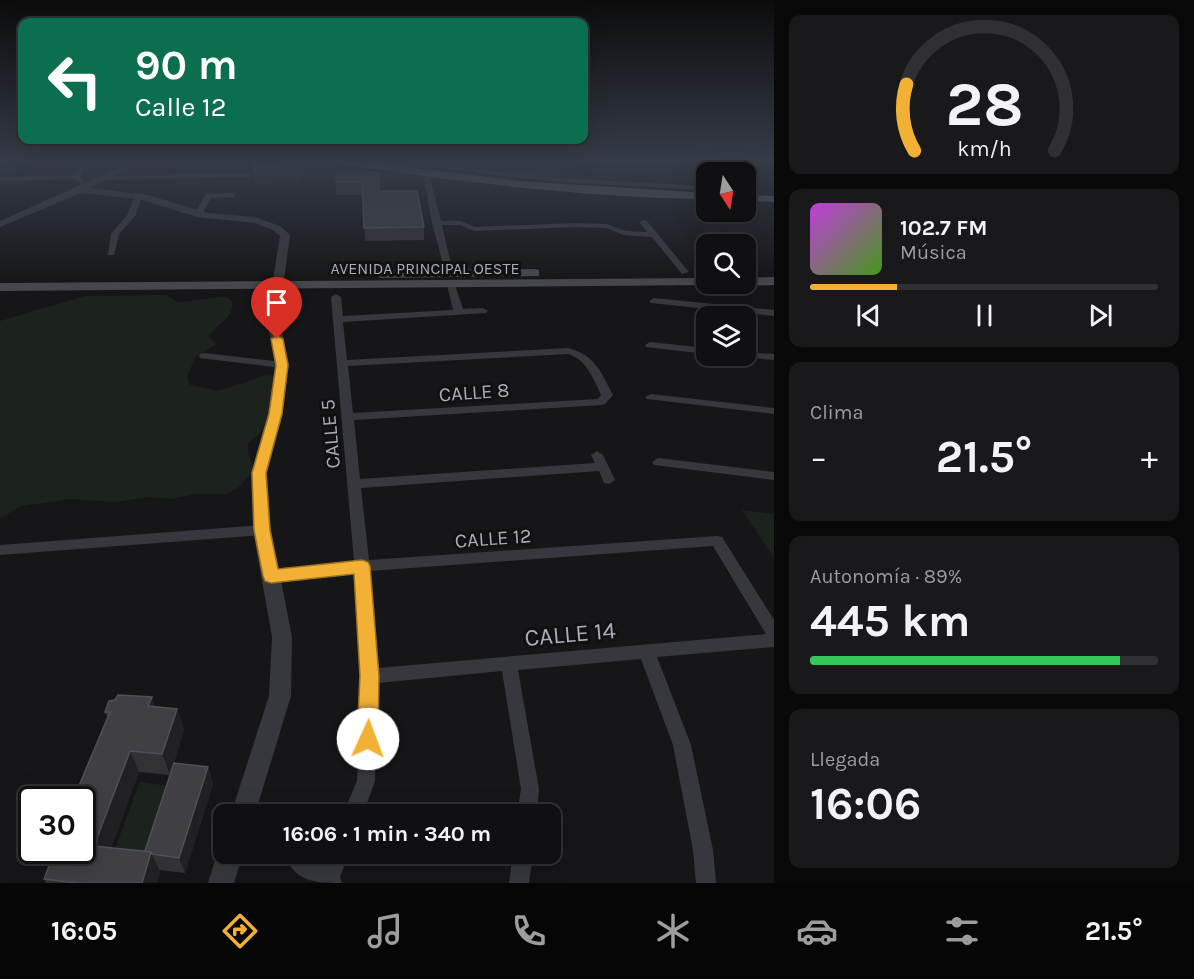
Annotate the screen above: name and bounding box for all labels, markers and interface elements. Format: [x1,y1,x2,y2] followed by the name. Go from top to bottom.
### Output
[135,40,238,90] text: 90 m
[36,42,114,120] icon: left
[945,68,1023,141] text: 28
[135,91,226,123] text: Calle 12
[957,137,1011,162] text: km/h
[696,162,756,222] north arrow
[696,162,756,366] map controls
[900,215,988,241] text: 102.7 FM
[696,234,756,294] button: search
[900,241,967,264] text: Música
[331,259,519,278] street label: AVENIDA PRINCIPAL OESTE
[251,277,302,339] pin
[260,286,293,319] icon: arrive
[852,299,885,332] icon: previous
[968,299,1001,332] icon: pause
[1084,299,1117,332] icon: next
[696,306,756,366] button: layers
[438,379,510,406] street label: CALLE 8
[316,398,345,470] street label: CALLE 5
[810,401,864,424] text: Clima
[936,431,1032,483] text: 21.5°
[810,438,827,476] text: −
[1141,438,1158,476] text: +
[454,524,532,553] street label: CALLE 12
[810,565,962,588] text: Autonomía · 89%
[810,595,970,647] text: 445 km
[523,616,617,652] street label: CALLE 14
[336,707,400,771] position arrow
[810,748,880,771] text: Llegada
[810,778,921,830] text: 16:06
[18,786,96,864] speed limit sign: 30
[283,821,491,847] text: 16:06 · 1 min · 340 m
[219,910,261,952] icon: directions
[364,910,406,952] icon: music
[508,910,550,952] icon: phone
[652,910,694,952] icon: climate
[796,910,838,952] icon: car
[941,910,983,952] icon: filters
[51,915,117,947] text: 16:05
[1085,915,1143,947] text: 21.5°

